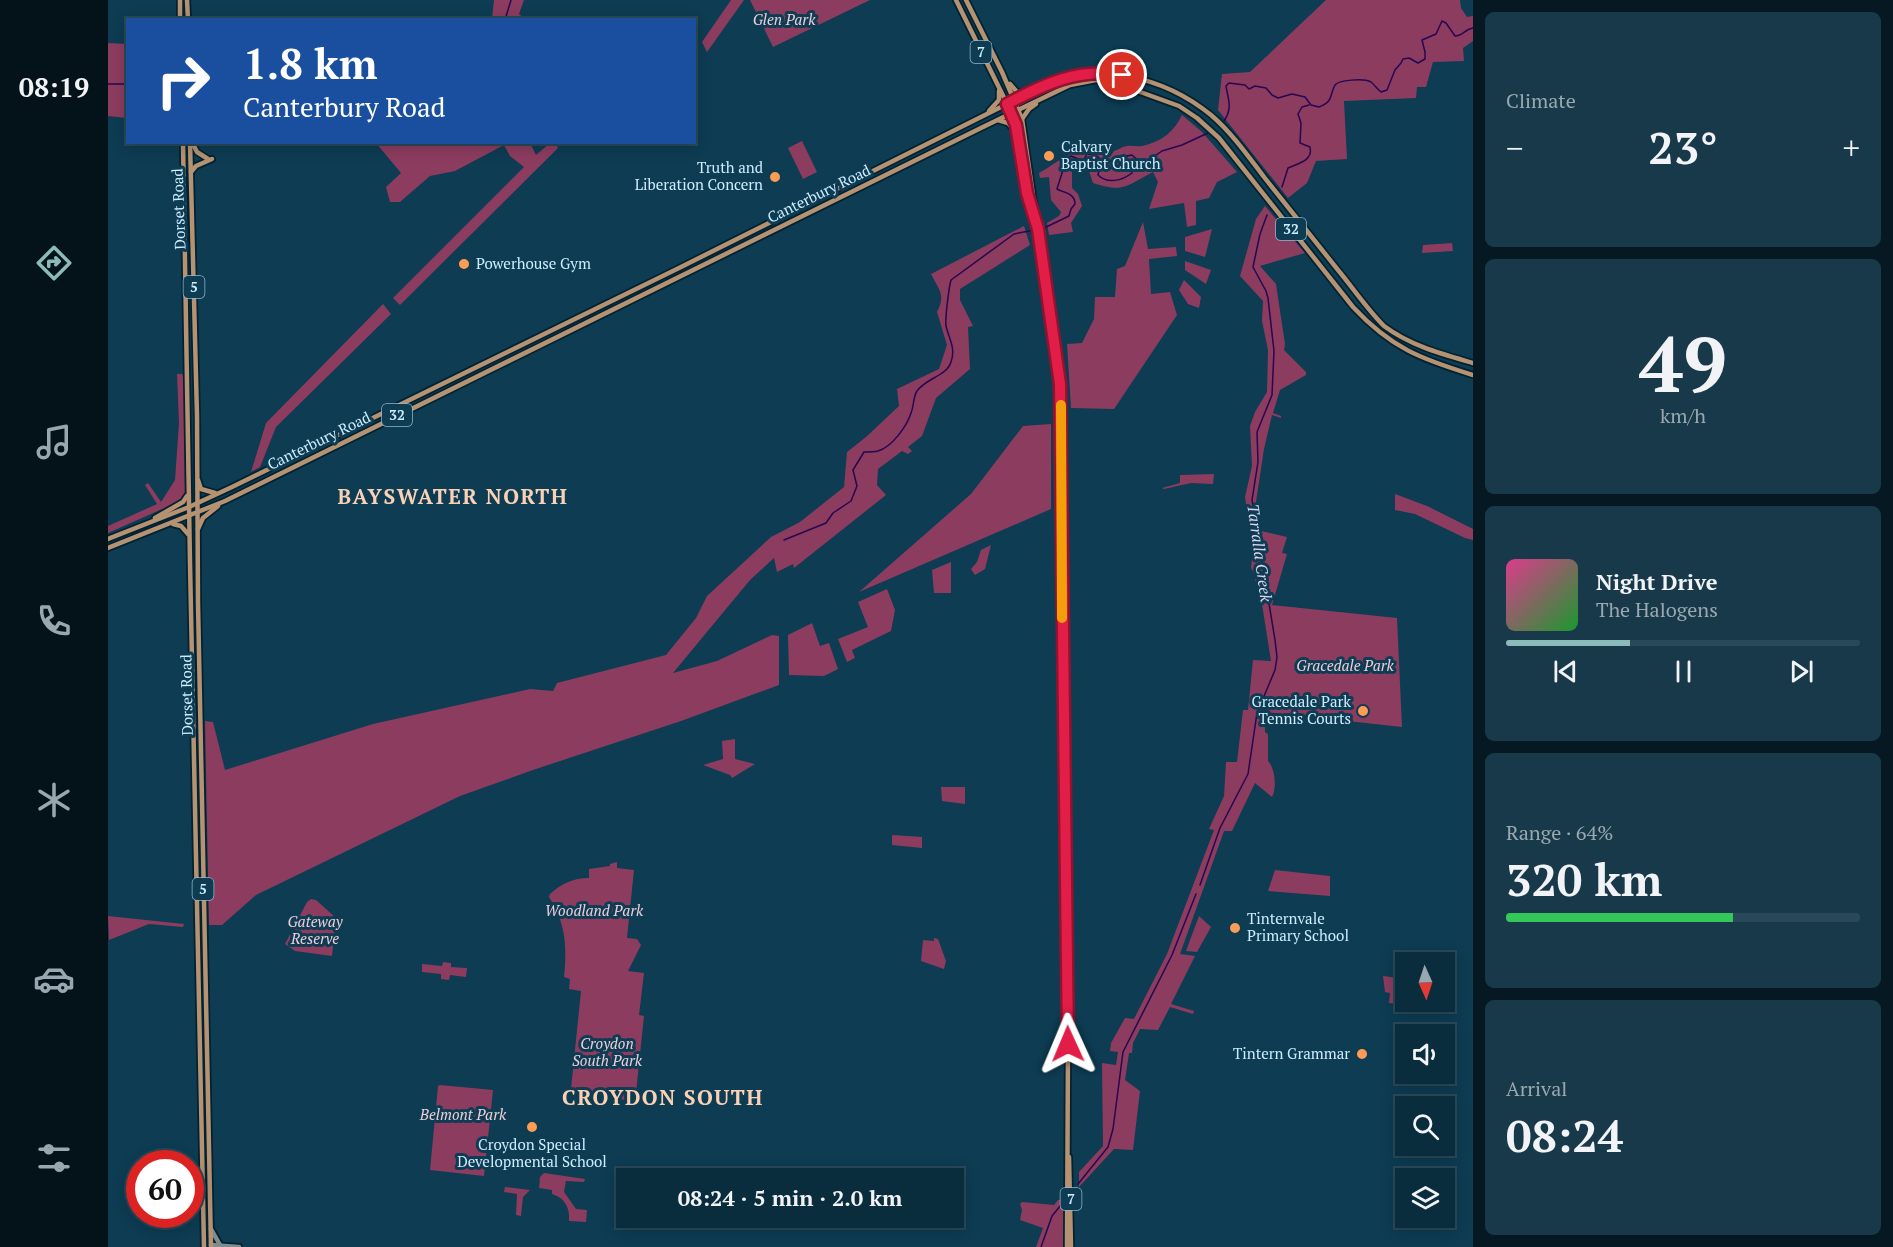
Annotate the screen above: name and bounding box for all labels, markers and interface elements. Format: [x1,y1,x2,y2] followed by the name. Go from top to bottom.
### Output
[753,9,816,29] park label: Glen Park
[243,35,378,91] text: 1.8 km
[970,41,992,63] road number: 7
[144,42,222,120] icon: right
[1096,49,1147,100] pin
[1105,58,1138,91] icon: arrive
[19,69,89,105] text: 08:19
[1506,87,1576,114] text: Climate
[243,89,446,125] text: Canterbury Road
[1648,117,1718,177] text: 23°
[1506,126,1524,169] text: −
[1842,126,1860,169] text: +
[1061,136,1161,173] place label: Calvary Baptist Church
[1042,149,1056,163] marker: Calvary Baptist Church
[635,157,763,194] place label: Truth and Liberation Concern
[764,159,874,227] street label: Canterbury Road
[167,168,189,250] street label: Dorset Road
[768,170,782,184] marker: Truth and Liberation Concern
[1276,218,1306,240] road number: 32
[33,242,75,284] icon: directions
[476,253,591,273] place label: Powerhouse Gym
[457,257,471,271] marker: Powerhouse Gym
[184,276,205,298] road number: 5
[1639,311,1727,414] text: 49
[1660,402,1706,429] text: km/h
[382,404,412,426] road number: 32
[264,406,374,474] street label: Canterbury Road
[33,421,75,463] icon: music
[337,482,569,510] district label: BAYSWATER NORTH
[1242,503,1278,604] water label: Tarralla Creek
[1596,567,1718,596] text: Night Drive
[1596,596,1718,623] text: The Halogens
[33,600,75,642] icon: phone
[175,654,197,736] street label: Dorset Road
[1296,655,1395,675] park label: Gracedale Park
[1549,655,1582,688] icon: previous
[1667,655,1700,688] icon: pause
[1785,655,1818,688] icon: next
[1251,691,1351,728] place label: Gracedale Park Tennis Courts
[1356,704,1370,718] marker: Gracedale Park Tennis Courts
[33,779,75,821] icon: climate
[1506,819,1613,846] text: Range · 64%
[1506,849,1662,909] text: 320 km
[192,878,214,900] road number: 5
[545,900,644,920] park label: Woodland Park
[1247,908,1349,945] place label: Tinternvale Primary School
[287,911,344,948] park label: Gateway Reserve
[1228,921,1242,935] marker: Tinternvale Primary School
[1395,952,1455,1012] north arrow
[1395,952,1455,1228] map controls
[33,958,75,1000] icon: car
[1036,1012,1100,1076] position arrow
[1395,1024,1455,1084] button: sound
[572,1033,643,1070] park label: Croydon South Park
[1233,1043,1350,1063] place label: Tintern Grammar
[1355,1047,1369,1061] marker: Tintern Grammar
[1506,1075,1567,1102] text: Arrival
[562,1083,764,1111] district label: CROYDON SOUTH
[1395,1096,1455,1156] button: search
[419,1104,507,1124] park label: Belmont Park
[1506,1105,1623,1165] text: 08:24
[525,1120,539,1134] marker: Croydon Special Developmental School
[457,1134,607,1171] place label: Croydon Special Developmental School
[33,1137,75,1179] icon: filters
[126,1150,204,1228] speed limit sign: 60
[1395,1168,1455,1228] button: layers
[678,1183,902,1212] text: 08:24 · 5 min · 2.0 km
[1060,1188,1082,1210] road number: 7

